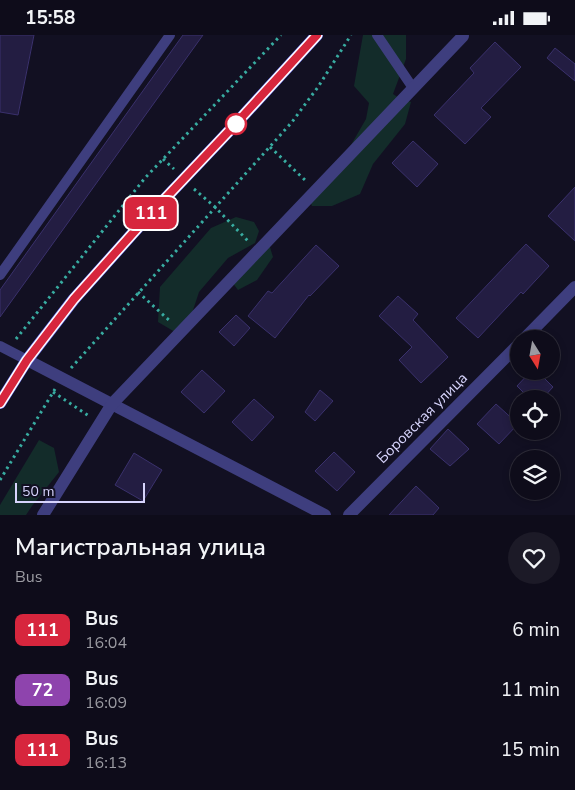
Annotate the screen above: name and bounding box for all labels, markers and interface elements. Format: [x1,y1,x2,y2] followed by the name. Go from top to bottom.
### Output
[25,5,75,31] text: 15:58
[225,113,247,135] unlabelled marker
[122,197,180,229] line badge: 111
[135,201,167,225] text: 111
[510,330,560,380] north arrow
[510,330,560,500] map controls
[372,368,472,468] street label: Боровская улица
[510,390,560,440] button: locate
[510,450,560,500] button: layers
[15,480,145,503] scale bar
[22,482,54,501] text: 50 m
[15,531,266,563] text: Магистральная улица
[508,532,560,584] button: heart
[15,566,43,588] text: Bus
[85,606,118,632] text: Bus
[512,617,560,643] text: 6 min
[26,618,59,642] text: 111
[85,632,127,654] text: 16:04
[85,666,118,692] text: Bus
[501,677,560,703] text: 11 min
[32,678,53,702] text: 72
[85,692,127,714] text: 16:09
[85,726,118,752] text: Bus
[501,737,560,763] text: 15 min
[26,738,59,762] text: 111
[85,752,127,774] text: 16:13

